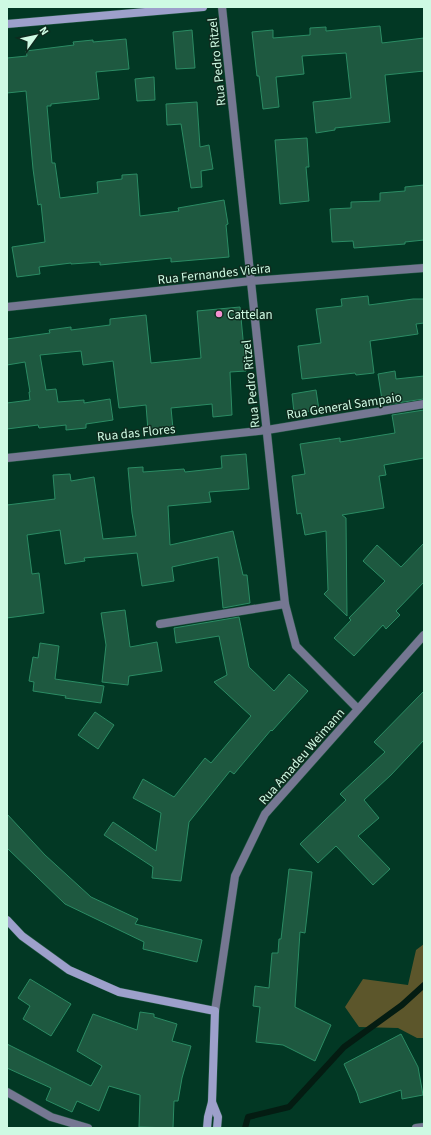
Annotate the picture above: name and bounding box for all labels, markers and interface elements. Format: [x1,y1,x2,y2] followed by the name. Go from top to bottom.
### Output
[16,16,56,56] north arrow
[203,17,231,107] street label: Rua Pedro Ritzel
[36,24,52,38] text: N
[157,259,272,289] street label: Rua Fernandes Vieira
[227,306,273,324] place label: Cattelan
[214,309,224,319] marker: Cattelan
[237,339,265,429] street label: Rua Pedro Ritzel
[285,388,403,424] street label: Rua General Sampaio
[96,420,177,446] street label: Rua das Flores
[255,704,349,809] street label: Rua Amadeu Weimann

